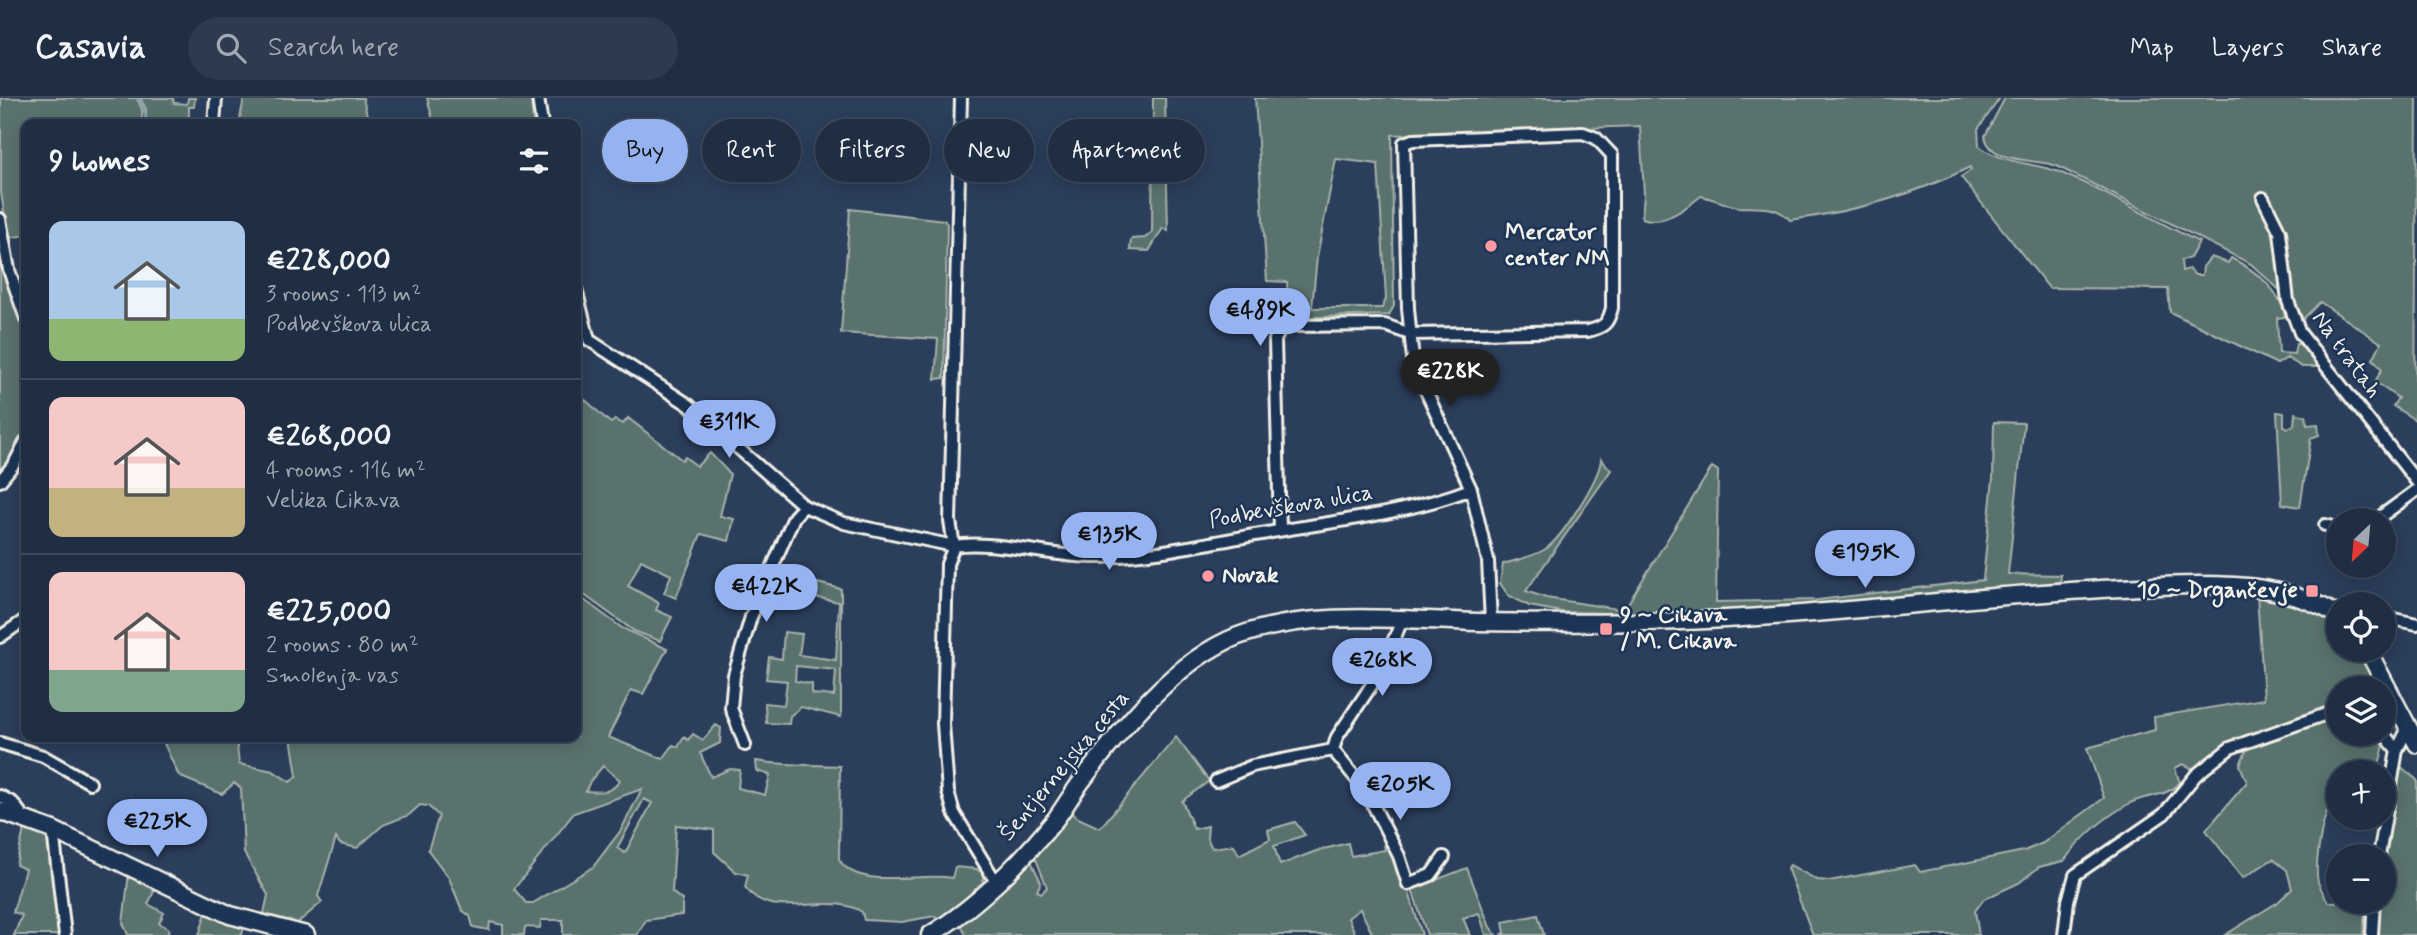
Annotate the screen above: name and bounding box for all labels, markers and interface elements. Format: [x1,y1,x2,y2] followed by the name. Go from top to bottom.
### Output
[188,17,678,80] search box
[35,26,146,70] text: Casavia
[212,29,250,67] icon: search
[268,31,399,65] text: Search here
[2130,33,2174,64] text: Map
[2212,33,2284,64] text: Layers
[2322,33,2382,64] text: Share
[602,119,688,182] chip: Buy
[702,119,801,182] chip: Rent
[815,119,930,182] chip: Filters
[944,119,1034,182] chip: New
[1048,119,1205,182] chip: Apartment
[49,142,150,181] text: 9 homes
[515,142,553,180] icon: filters
[1505,218,1610,274] place label: Mercator center NM
[1483,238,1499,254] marker: Mercator center NM
[266,241,391,280] text: €228,000
[105,249,189,333] icon: home
[266,280,421,310] text: 3 rooms · 113 m²
[1211,288,1309,348] pin: €489K
[1225,296,1295,326] text: €489K
[2304,305,2388,405] street label: Na tratah
[266,310,432,340] text: Podbevškova ulica
[1401,350,1499,409] pin: €228K
[1416,357,1484,387] text: €228K
[680,400,778,460] pin: €311K
[699,408,759,438] text: €311K
[266,417,392,456] text: €268,000
[105,425,189,509] icon: home
[266,456,426,486] text: 4 rooms · 116 m²
[1207,478,1375,536] street label: Podbevškova ulica
[266,486,401,516] text: Velika Cikava
[2326,508,2396,578] north arrow
[2326,508,2396,914] map controls
[1060,512,1158,572] pin: €135K
[1077,520,1141,550] text: €135K
[1816,531,1914,590] pin: €195K
[1831,538,1899,568] text: €195K
[1222,561,1279,591] place label: Novak
[717,564,815,624] pin: €422K
[1200,568,1216,584] marker: Novak
[731,572,801,602] text: €422K
[2137,576,2298,608] place label: 10 ~ Drgančevje
[2304,583,2320,599] marker: 10 ~ Drgančevje
[266,592,391,631] text: €225,000
[2326,592,2396,662] button: locate
[105,600,189,684] icon: home
[1620,601,1738,657] place label: 9 ~ Cikava / M. Cikava
[1598,621,1614,637] marker: 9 ~ Cikava / M. Cikava
[266,631,419,661] text: 2 rooms · 80 m²
[1333,638,1431,698] pin: €268K
[1348,646,1416,676] text: €268K
[266,661,399,691] text: Smolenja vas
[2326,676,2396,746] button: layers
[993,684,1137,848] street label: Šentjernejska cesta
[2326,760,2396,830] button: +
[1351,762,1449,822] pin: €205K
[1366,770,1434,800] text: €205K
[108,800,206,859] pin: €225K
[123,807,191,837] text: €225K
[2326,844,2396,914] button: −

